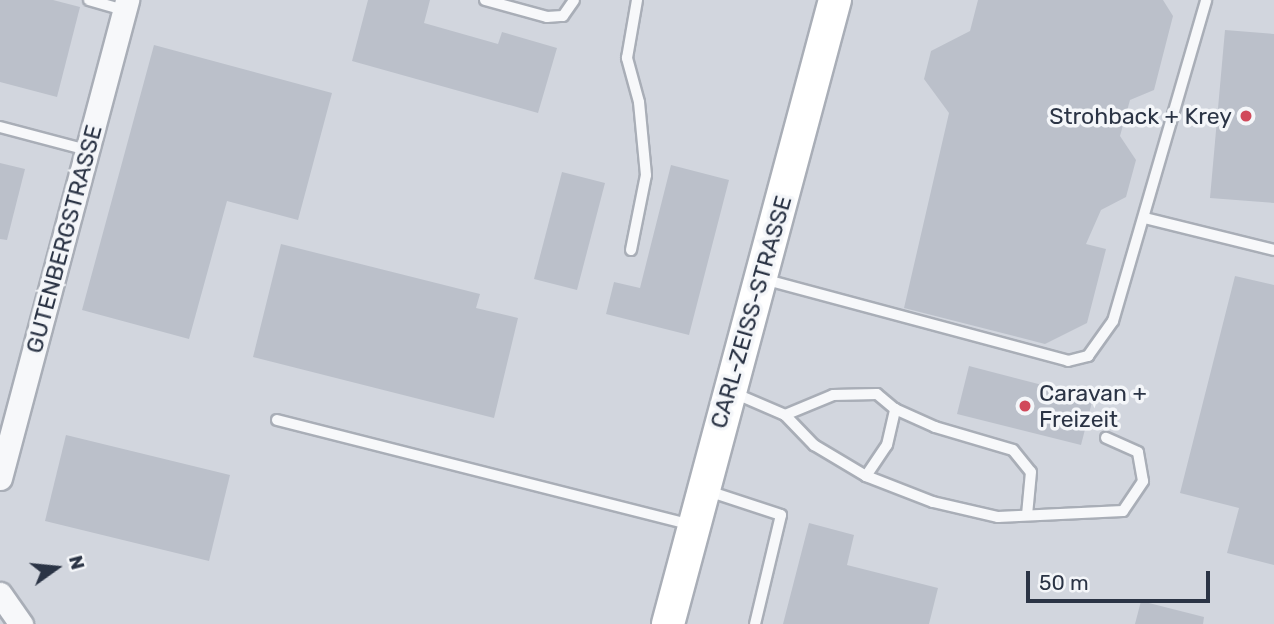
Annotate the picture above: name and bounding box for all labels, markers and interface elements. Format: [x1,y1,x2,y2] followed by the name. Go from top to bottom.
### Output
[1049,102,1232,130] place label: Strohback + Krey
[1238,108,1254,124] marker: Strohback + Krey
[20,122,108,356] street label: GUTENBERGSTRASSE
[705,193,797,431] street label: CARL-ZEISS-STRASSE
[1039,379,1147,433] place label: Caravan + Freizeit
[1017,398,1033,414] marker: Caravan + Freizeit
[21,533,91,603] north arrow
[64,553,90,572] text: N
[1029,558,1213,602] scale bar
[1039,570,1089,595] text: 50 m

